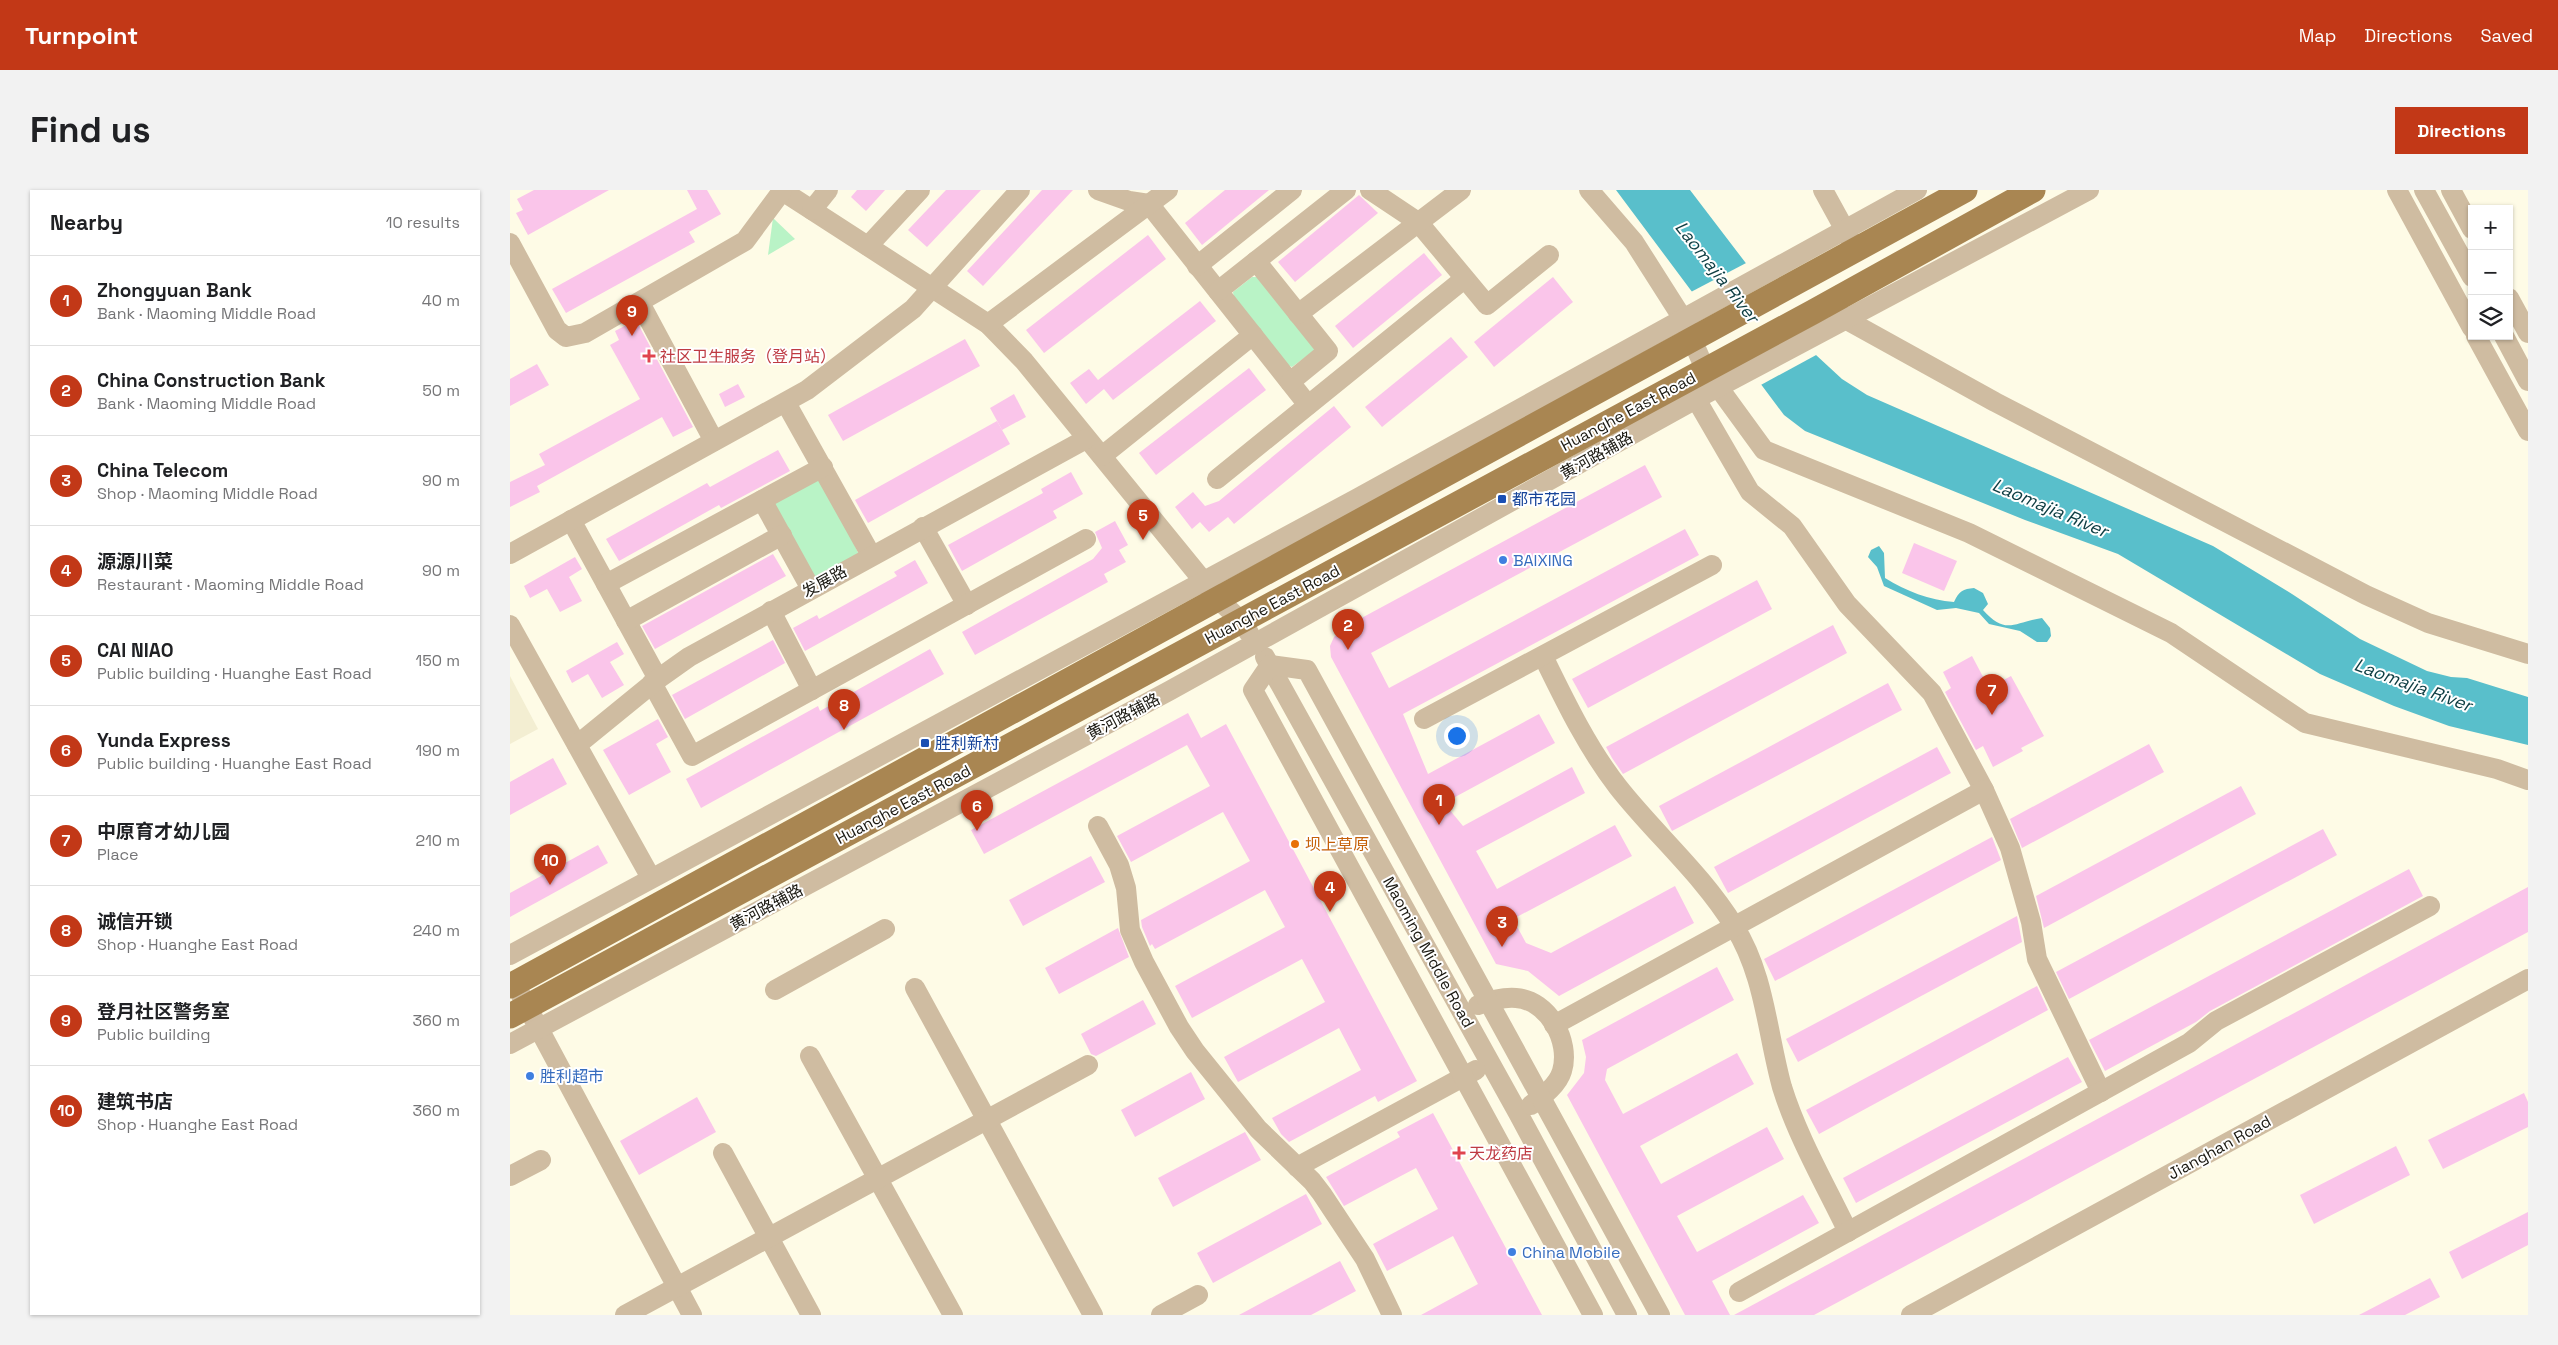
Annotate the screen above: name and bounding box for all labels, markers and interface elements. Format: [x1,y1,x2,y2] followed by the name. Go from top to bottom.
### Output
[25,20,138,51] text: Turnpoint
[2299,24,2336,47] text: Map
[2364,24,2453,47] text: Directions
[2481,24,2533,47] text: Saved
[2395,107,2528,154] button: Directions
[30,108,151,152] text: Find us
[2468,205,2513,340] map controls
[2468,205,2513,250] button: +
[50,209,123,236] text: Nearby
[386,212,460,233] text: 10 results
[1670,216,1766,329] water label: Laomajia River
[2468,250,2513,295] button: −
[97,278,252,303] text: Zhongyuan Bank
[62,290,70,311] text: 1
[422,290,460,311] text: 40 m
[616,295,648,336] pin: 9
[2468,295,2513,340] button: layers
[97,303,316,324] text: Bank · Maoming Middle Road
[660,346,836,367] place label: 社区卫生服务（登月站）
[642,349,656,363] marker: 社区卫生服务（登月站）
[1557,367,1699,456] street label: Huanghe East Road
[97,368,325,393] text: China Construction Bank
[61,380,71,401] text: 2
[422,380,460,401] text: 50 m
[97,393,316,414] text: Bank · Maoming Middle Road
[1556,427,1636,484] street label: 黄河路辅路
[97,458,228,483] text: China Telecom
[61,470,71,491] text: 3
[422,470,460,491] text: 90 m
[1989,473,2113,543] water label: Laomajia River
[97,483,318,504] text: Shop · Maoming Middle Road
[1512,489,1576,510] place label: 都市花园
[1496,493,1508,505] marker: 都市花园
[1127,499,1159,540] pin: 5
[97,549,173,574] text: 源源川菜
[1513,550,1573,571] place label: BAIXING
[1497,554,1509,566] marker: BAIXING
[61,560,71,581] text: 4
[422,560,460,581] text: 90 m
[1201,560,1343,649] street label: Huanghe East Road
[798,561,850,602] street label: 发展路
[97,574,364,595] text: Restaurant · Maoming Middle Road
[1332,609,1364,650] pin: 2
[97,638,174,663] text: CAI NIAO
[61,650,71,671] text: 5
[416,650,460,671] text: 150 m
[2351,653,2477,717] water label: Laomajia River
[97,663,372,684] text: Public building · Huanghe East Road
[1976,674,2008,715] pin: 7
[1083,688,1163,744] street label: 黄河路辅路
[828,689,860,730] pin: 8
[1444,723,1470,749] your location
[97,728,231,753] text: Yunda Express
[935,733,999,754] place label: 胜利新村
[919,737,931,749] marker: 胜利新村
[61,740,71,761] text: 6
[415,740,460,761] text: 190 m
[97,753,372,774] text: Public building · Huanghe East Road
[832,760,974,849] street label: Huanghe East Road
[1423,784,1455,825] pin: 1
[961,790,993,831] pin: 6
[97,819,230,844] text: 中原育才幼儿园
[62,830,70,851] text: 7
[416,830,460,851] text: 210 m
[1305,834,1369,855] place label: 坝上草原
[1289,838,1301,850] marker: 坝上草原
[97,844,139,865] text: Place
[534,844,566,885] pin: 10
[1314,871,1346,912] pin: 4
[1378,873,1479,1032] street label: Maoming Middle Road
[726,879,806,935] street label: 黄河路辅路
[1486,906,1518,947] pin: 3
[97,909,173,934] text: 诚信开锁
[61,920,71,941] text: 8
[413,920,460,941] text: 240 m
[97,934,298,955] text: Shop · Huanghe East Road
[97,999,230,1024] text: 登月社区警务室
[61,1010,71,1031] text: 9
[412,1010,460,1031] text: 360 m
[97,1024,210,1045] text: Public building
[540,1066,604,1087] place label: 胜利超市
[524,1070,536,1082] marker: 胜利超市
[97,1089,173,1114] text: 建筑书店
[57,1100,75,1121] text: 10
[412,1100,460,1121] text: 360 m
[2164,1110,2275,1184] street label: Jianghan Road
[97,1114,298,1135] text: Shop · Huanghe East Road
[1469,1143,1533,1164] place label: 天龙药店
[1453,1147,1465,1159] marker: 天龙药店
[1522,1242,1620,1263] place label: China Mobile
[1506,1246,1518,1258] marker: China Mobile

